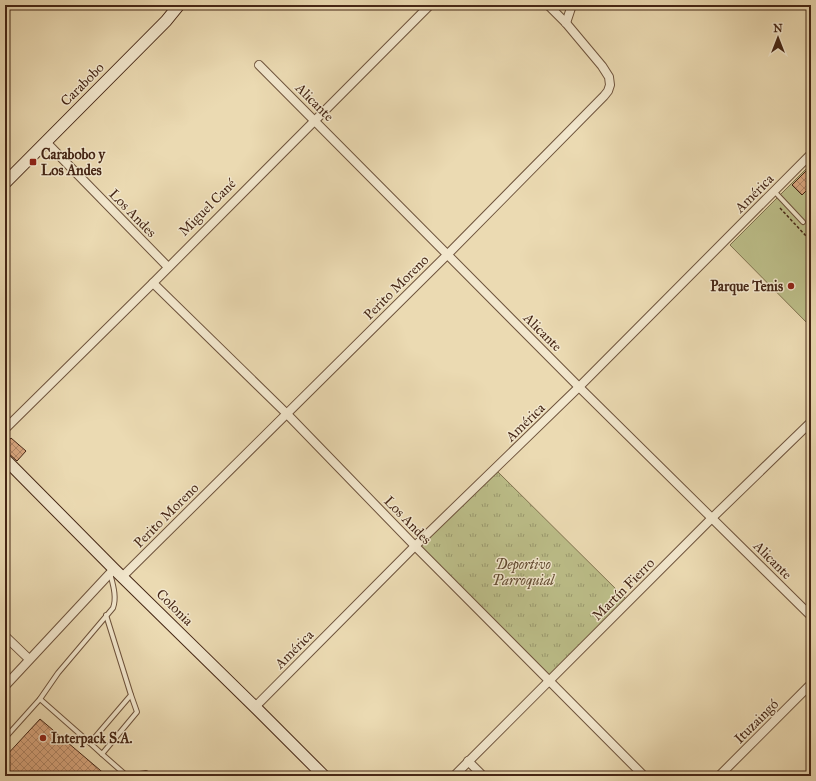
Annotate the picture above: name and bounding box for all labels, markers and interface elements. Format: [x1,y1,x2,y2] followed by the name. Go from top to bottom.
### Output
[758,18,798,58] north arrow
[773,22,783,35] text: N
[57,59,108,110] street label: Carabobo
[291,79,337,125] street label: Alicante
[41,146,107,179] place label: Carabobo y Los Andes
[28,157,38,167] marker: Carabobo y Los Andes
[731,170,777,217] street label: América
[175,175,240,239] street label: Miguel Cané
[105,186,160,241] street label: Los Andes
[360,251,432,323] street label: Perito Moreno
[710,278,783,296] place label: Parque Tenis
[786,281,796,291] marker: Parque Tenis
[519,309,565,355] street label: Alicante
[502,400,549,446] street label: América
[130,479,202,551] street label: Perito Moreno
[380,493,435,548] street label: Los Andes
[749,537,795,583] street label: Alicante
[589,555,658,624] street label: Martín Fierro
[492,556,555,589] park label: Deportivo Parroquial
[153,585,197,629] street label: Colonia
[271,626,317,673] street label: América
[731,696,782,747] street label: Ituzaingó
[51,730,133,748] place label: Interpack S.A.
[38,733,48,743] marker: Interpack S.A.

